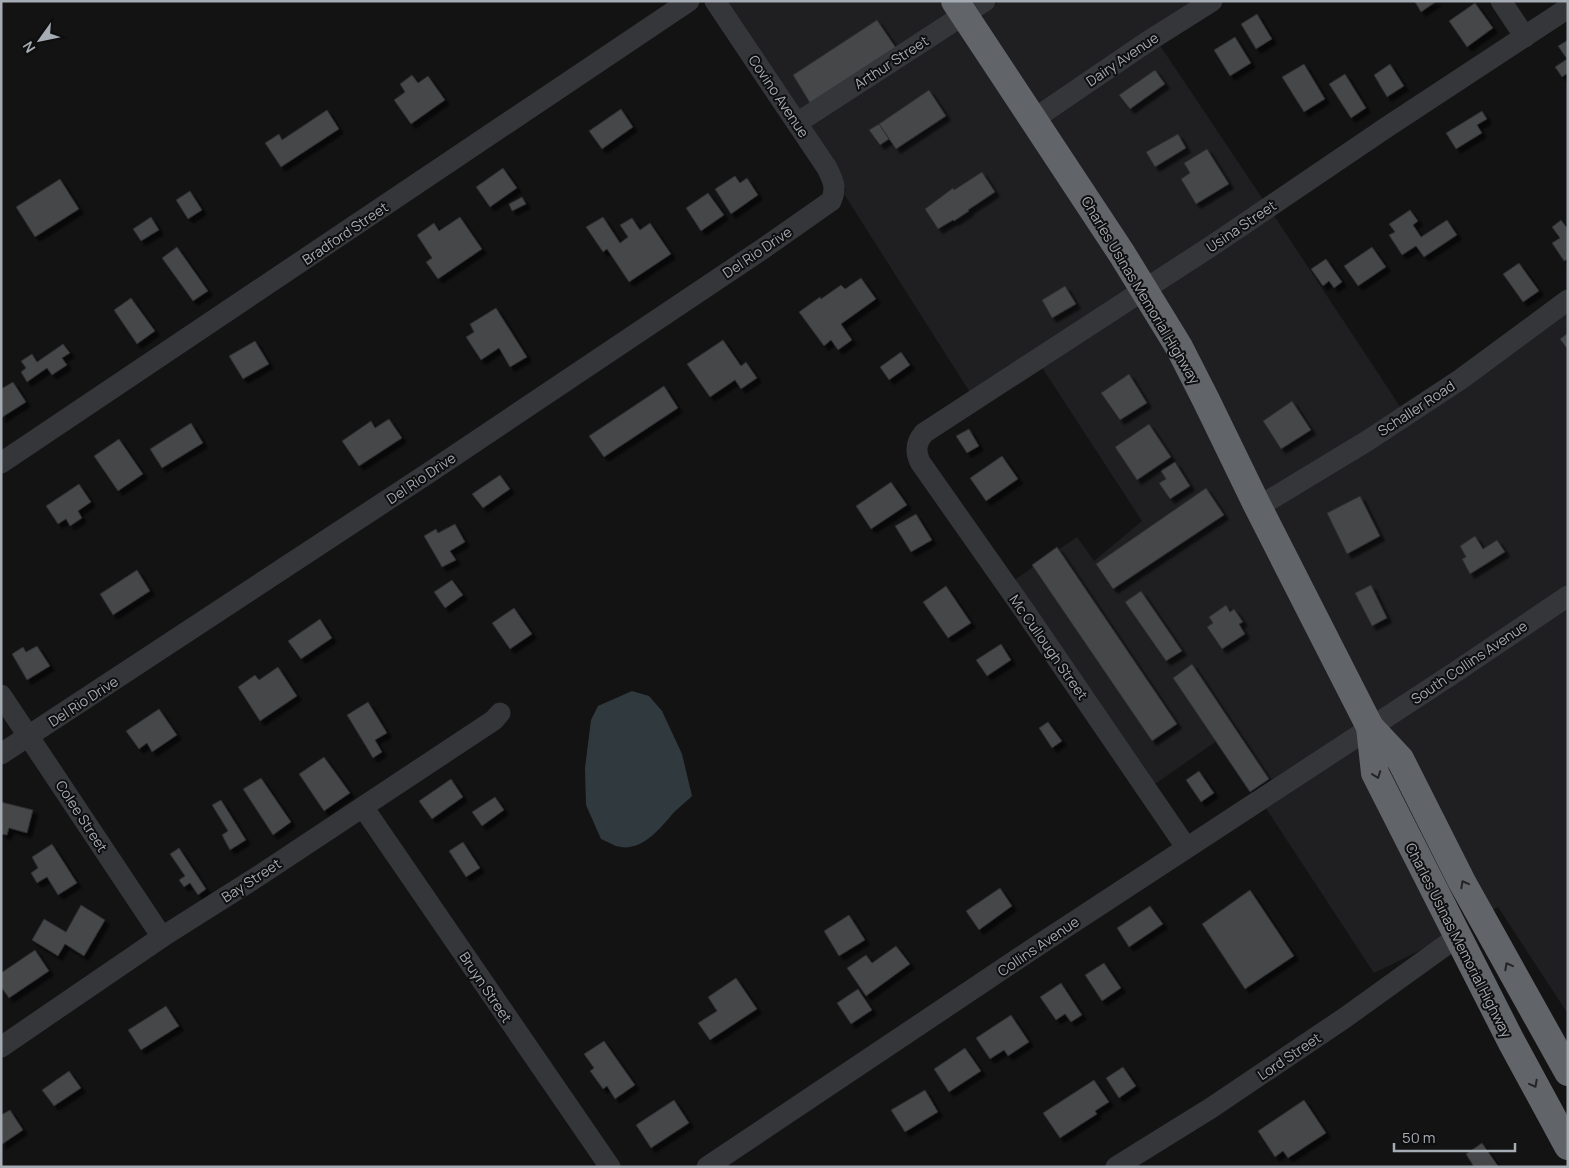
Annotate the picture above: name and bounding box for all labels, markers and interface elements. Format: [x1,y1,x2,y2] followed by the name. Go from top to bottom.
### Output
[15,15,65,65] north arrow
[1082,28,1162,90] street label: Dairy Avenue
[850,31,932,93] street label: Arthur Street
[18,38,39,57] text: N
[744,51,814,141] street label: Covino Avenue
[1077,193,1205,388] street label: Charles Usinas Memorial Highway
[1202,195,1280,256] street label: Usina Street
[298,197,392,269] street label: Bradford Street
[719,222,795,282] street label: Del Rio Drive
[1374,376,1458,440] street label: Schaller Road
[383,448,459,508] street label: Del Rio Drive
[1006,591,1093,704] street label: Mc Cullough Street
[1407,616,1531,708] street label: South Collins Avenue
[44,671,122,731] street label: Del Rio Drive
[1371,770,1381,779] one-way arrow
[52,776,112,856] street label: Colee Street
[1402,839,1517,1041] street label: Charles Usinas Memorial Highway
[218,854,285,906] street label: Bay Street
[1460,881,1470,890] one-way arrow
[994,912,1082,980] street label: Collins Avenue
[455,948,517,1026] street label: Bruyn Street
[1504,963,1514,972] one-way arrow
[1254,1028,1325,1084] street label: Lord Street
[1528,1079,1538,1088] one-way arrow
[1394,1120,1515,1152] scale bar
[1402,1127,1436,1148] text: 50 m

